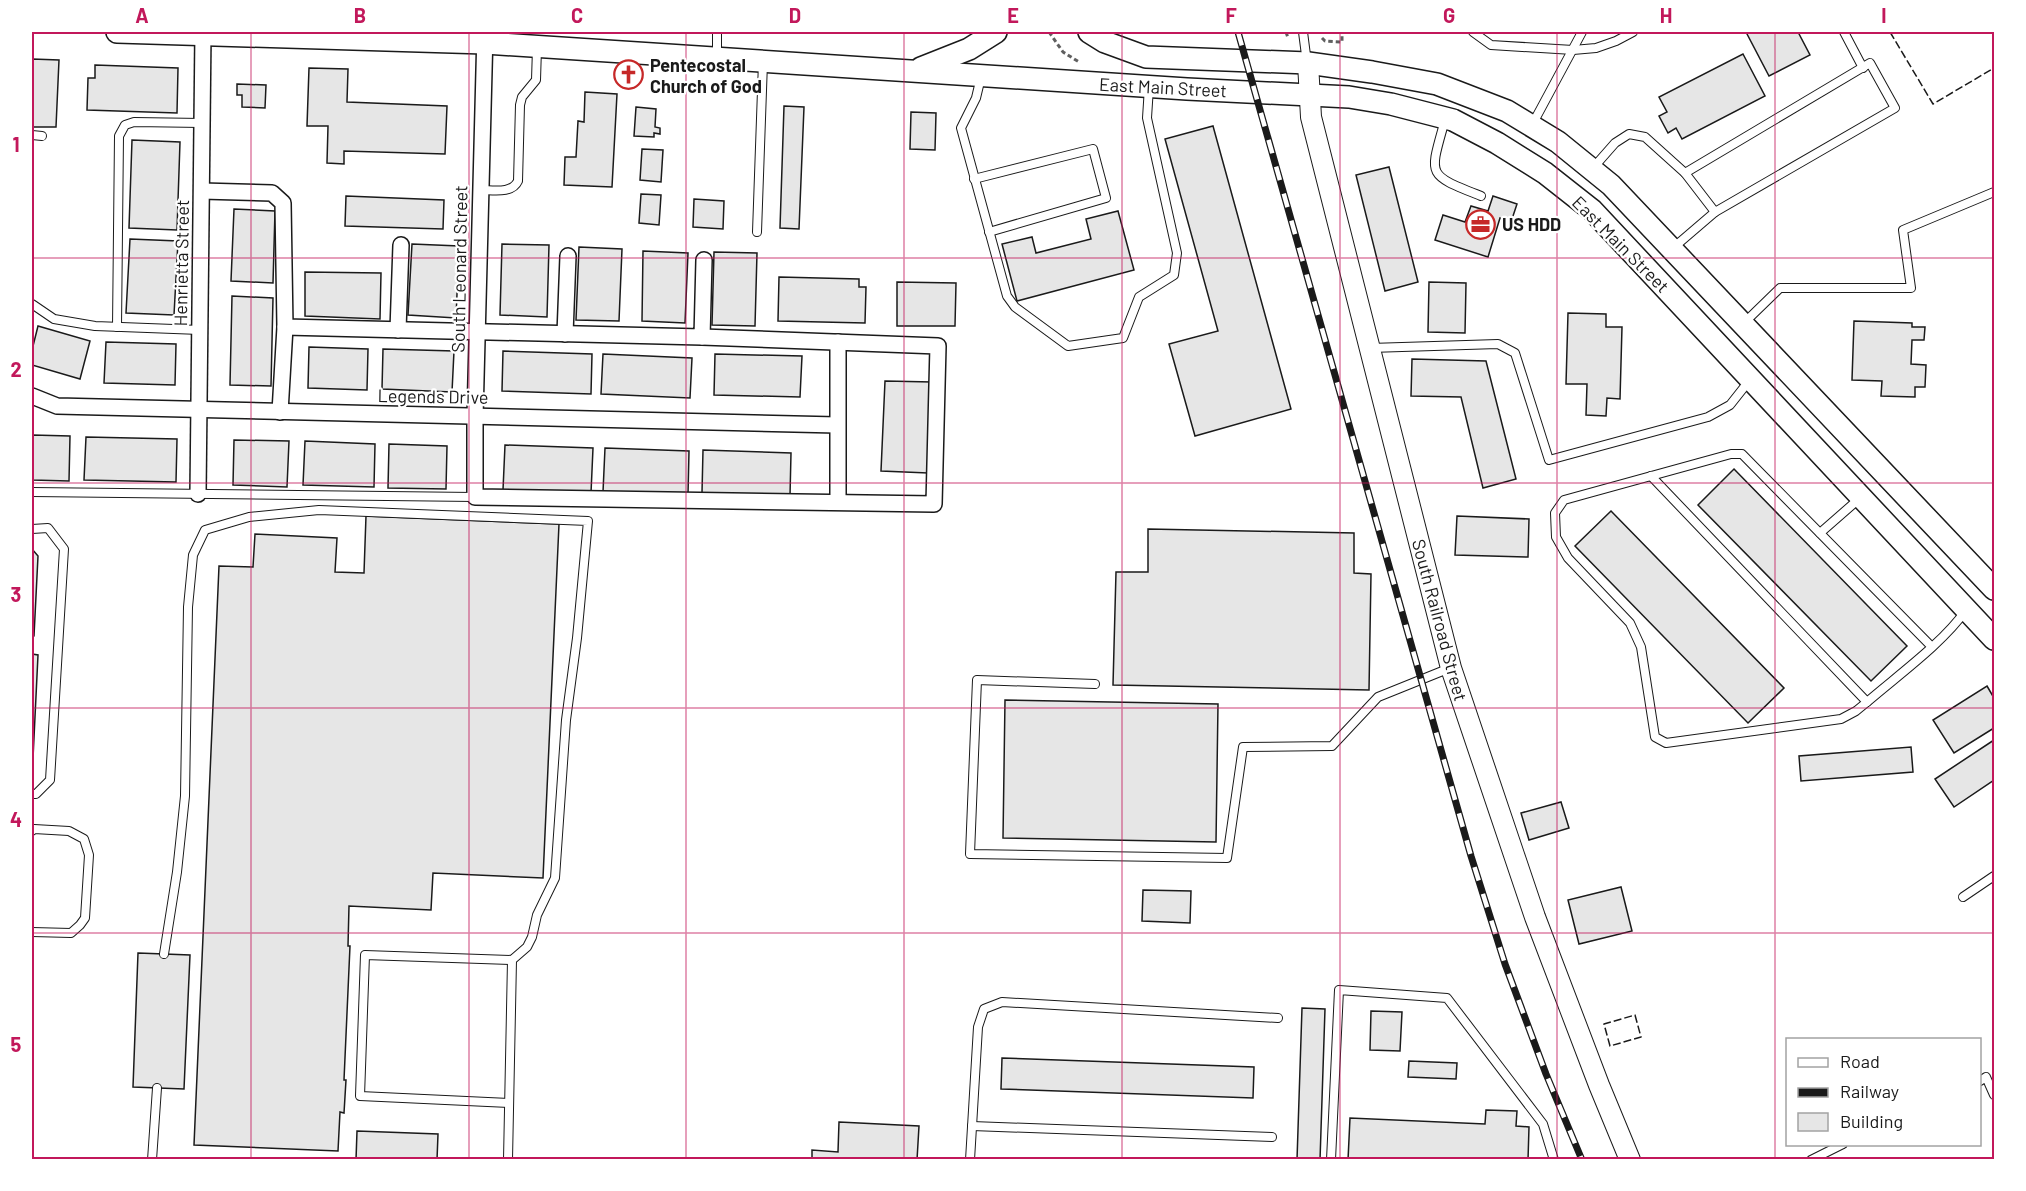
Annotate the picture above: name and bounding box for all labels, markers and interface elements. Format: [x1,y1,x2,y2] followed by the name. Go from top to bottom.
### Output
[135,3,149,27] text: A
[354,3,366,27] text: B
[571,3,583,27] text: C
[789,3,801,27] text: D
[1007,3,1019,27] text: E
[1225,3,1237,27] text: F
[1443,3,1455,27] text: G
[1660,3,1672,27] text: H
[1881,3,1887,27] text: I
[650,54,762,97] place label: Pentecostal Church of God
[613,59,645,91] church icon: Pentecostal Church of God
[1099,73,1227,101] street label: East Main Street
[12,132,20,156] text: 1
[447,185,471,353] street label: South Leonard Street
[1568,191,1674,297] street label: East Main Street
[169,199,193,327] street label: Henrietta Street
[1465,208,1497,240] office icon: US HDD
[1502,213,1561,235] place label: US HDD
[10,357,22,381] text: 2
[377,384,489,408] street label: Legends Drive
[1408,537,1472,703] street label: South Railroad Street
[11,582,21,606] text: 3
[10,807,22,831] text: 4
[11,1032,22,1056] text: 5
[1786,1038,1981,1146] legend
[1840,1050,1880,1072] text: Road
[1840,1080,1899,1102] text: Railway
[1840,1110,1903,1132] text: Building

